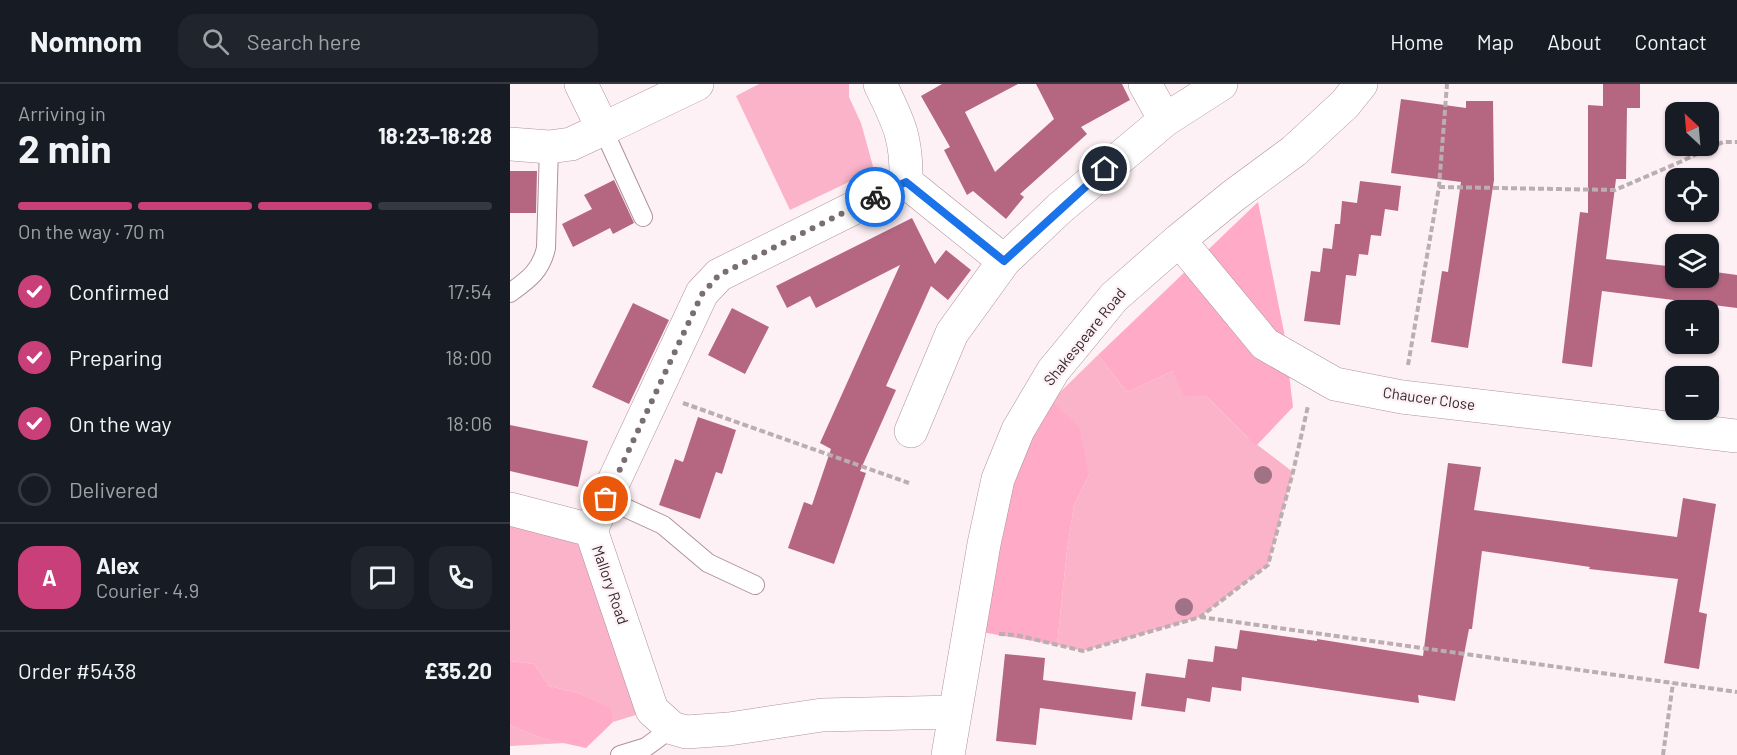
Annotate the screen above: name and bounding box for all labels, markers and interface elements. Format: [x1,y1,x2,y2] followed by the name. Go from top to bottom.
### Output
[178,14,598,68] search box
[30,24,142,58] text: Nomnom
[199,25,232,58] icon: search
[247,28,361,54] text: Search here
[1390,29,1444,54] text: Home
[1477,29,1514,54] text: Map
[1547,29,1602,54] text: About
[1635,29,1707,54] text: Contact
[18,101,106,125] text: Arriving in
[1665,102,1719,156] north arrow
[1665,102,1719,420] map controls
[378,122,492,148] text: 18:23–18:28
[18,124,111,171] text: 2 min
[1079,143,1130,194] pin
[1088,152,1121,185] icon: home
[845,167,905,227] courier
[1665,168,1719,222] button: locate
[859,181,892,214] icon: bike
[18,219,165,243] text: On the way · 70 m
[1665,234,1719,288] button: layers
[18,275,51,308] icon: check
[69,278,169,304] text: Confirmed
[447,279,492,303] text: 17:54
[1039,284,1129,389] street label: Shakespeare Road
[1665,300,1719,354] button: +
[18,341,51,374] icon: check
[69,344,162,370] text: Preparing
[445,345,492,369] text: 18:00
[1665,366,1719,420] button: −
[1382,383,1476,413] street label: Chaucer Close
[18,407,51,440] icon: check
[69,410,172,436] text: On the way
[446,411,492,435] text: 18:06
[580,473,631,524] pin
[69,476,158,502] text: Delivered
[589,482,622,515] icon: bag
[589,543,633,627] street label: Mallory Road
[351,546,414,609] button: chat
[429,546,492,609] button: phone
[96,552,139,578] text: Alex
[42,564,57,590] text: A
[96,578,199,602] text: Courier · 4.9
[18,657,136,683] text: Order #5438
[424,657,492,683] text: £35.20

